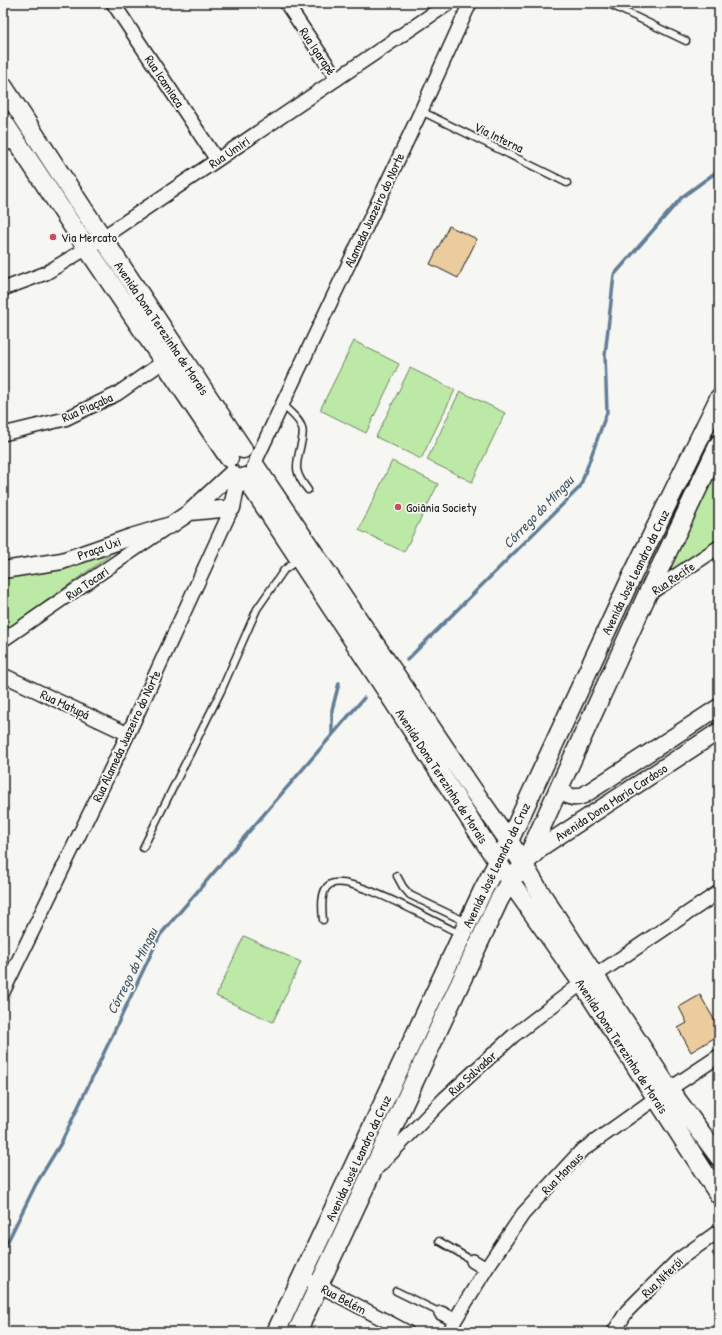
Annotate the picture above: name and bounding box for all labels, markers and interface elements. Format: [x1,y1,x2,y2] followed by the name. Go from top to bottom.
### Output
[295,24,341,78] street label: Rua Igarapé
[141,51,189,111] street label: Rua Icamiaca
[471,117,527,157] street label: Via Interna
[205,132,253,172] street label: Rua Umiri
[340,150,408,270] street label: Alameda Juazeiro do Norte
[61,228,117,246] place label: Via Mercato
[48,232,58,242] marker: Via Mercato
[110,258,214,398] street label: Avenida Dona Terezinha de Morais
[59,388,115,426] street label: Rua Piaçaba
[498,470,579,553] water label: Córrego do Mingau
[406,498,477,516] place label: Goiânia Society
[393,502,403,512] marker: Goiânia Society
[597,506,673,638] street label: Avenida José Leandro da Cruz
[75,532,123,564] street label: Praça Uxi
[648,557,698,599] street label: Rua Recife
[62,562,112,604] street label: Rua Tocari
[88,667,164,805] street label: Rua Alameda Juazeiro do Norte
[37,685,93,723] street label: Rua Matupá
[392,705,492,847] street label: Avenida Dona Terezinha de Morais
[551,759,671,845] street label: Avenida Dona Maria Cardoso
[458,799,534,931] street label: Avenida José Leandro da Cruz
[102,923,163,1018] water label: Córrego do Mingau
[572,975,672,1117] street label: Avenida Dona Terezinha de Morais
[444,1046,500,1100] street label: Rua Salvador
[321,1092,395,1224] street label: Avenida José Leandro da Cruz
[537,1148,587,1198] street label: Rua Manaus
[637,1253,687,1301] street label: Rua Niterói
[318,1280,370,1318] street label: Rua Belém

